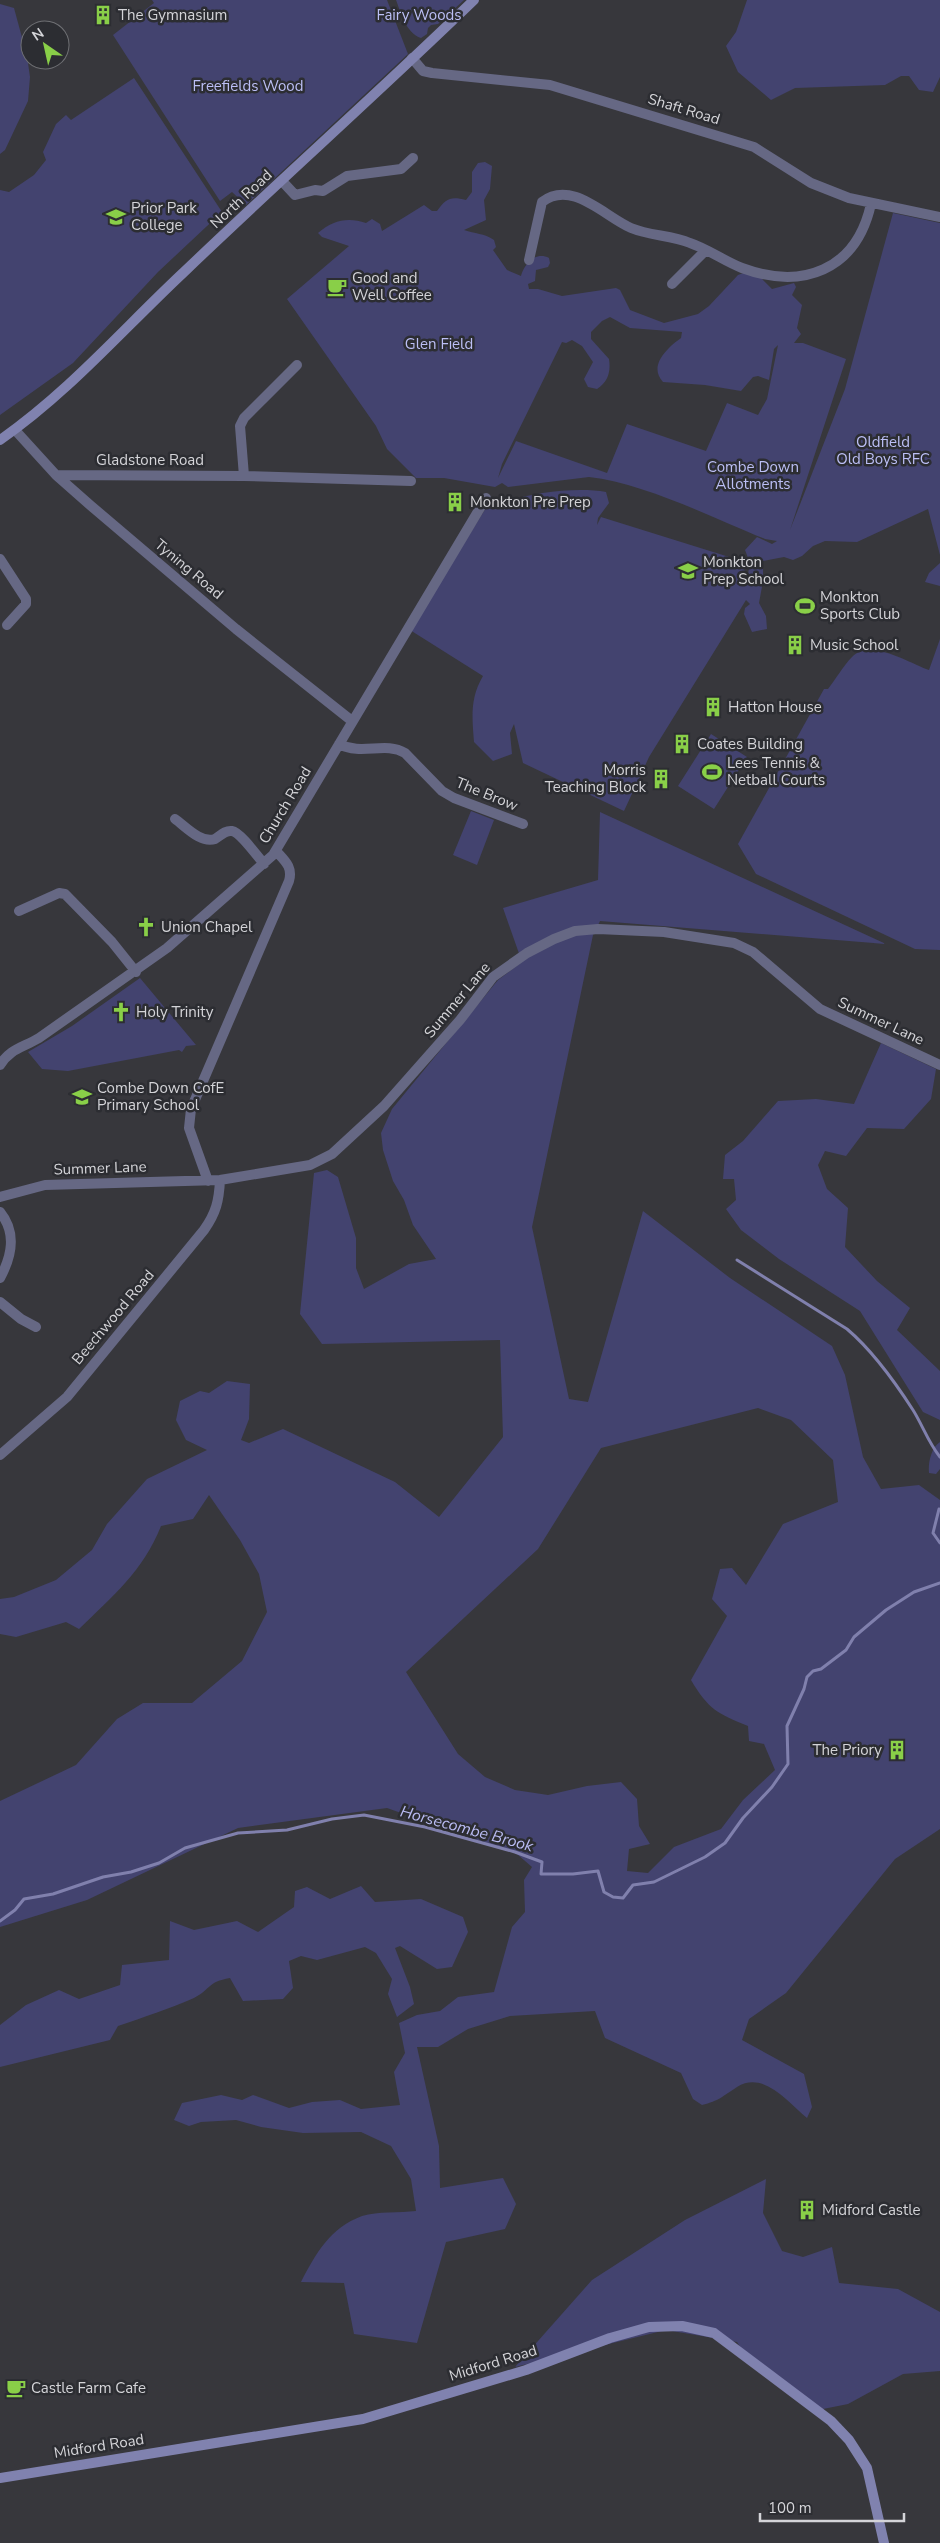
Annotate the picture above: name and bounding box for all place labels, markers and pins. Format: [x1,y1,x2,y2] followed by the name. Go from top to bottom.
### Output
[92,4,114,26] building icon: The Gymnasium
[118,5,227,25] place label: The Gymnasium
[131,198,197,235] place label: Prior Park College
[105,206,127,228] school or university icon: Prior Park College
[352,268,432,305] place label: Good and Well Coffee
[326,276,348,298] cafe icon: Good and Well Coffee
[444,491,466,513] building icon: Monkton Pre Prep
[470,492,591,512] place label: Monkton Pre Prep
[703,552,785,589] place label: Monkton Prep School
[677,560,699,582] school or university icon: Monkton Prep School
[820,587,900,624] place label: Monkton Sports Club
[794,595,816,617] sports icon: Monkton Sports Club
[784,634,806,656] building icon: Music School
[810,635,899,655] place label: Music School
[702,696,724,718] building icon: Hatton House
[728,697,822,717] place label: Hatton House
[671,733,693,755] building icon: Coates Building
[697,734,803,754] place label: Coates Building
[727,753,825,790] place label: Lees Tennis & Netball Courts
[545,760,646,797] place label: Morris Teaching Block
[701,761,723,783] sports icon: Lees Tennis & Netball Courts
[650,768,672,790] building icon: Morris Teaching Block
[135,916,157,938] church icon: Union Chapel
[161,917,253,937] place label: Union Chapel
[110,1001,132,1023] church icon: Holy Trinity
[136,1002,214,1022] place label: Holy Trinity
[97,1078,224,1115] place label: Combe Down CofE Primary School
[71,1086,93,1108] school or university icon: Combe Down CofE Primary School
[886,1739,908,1761] building icon: The Priory
[813,1740,882,1760] place label: The Priory
[796,2199,818,2221] building icon: Midford Castle
[822,2200,921,2220] place label: Midford Castle
[5,2377,27,2399] cafe icon: Castle Farm Cafe
[31,2378,146,2398] place label: Castle Farm Cafe

